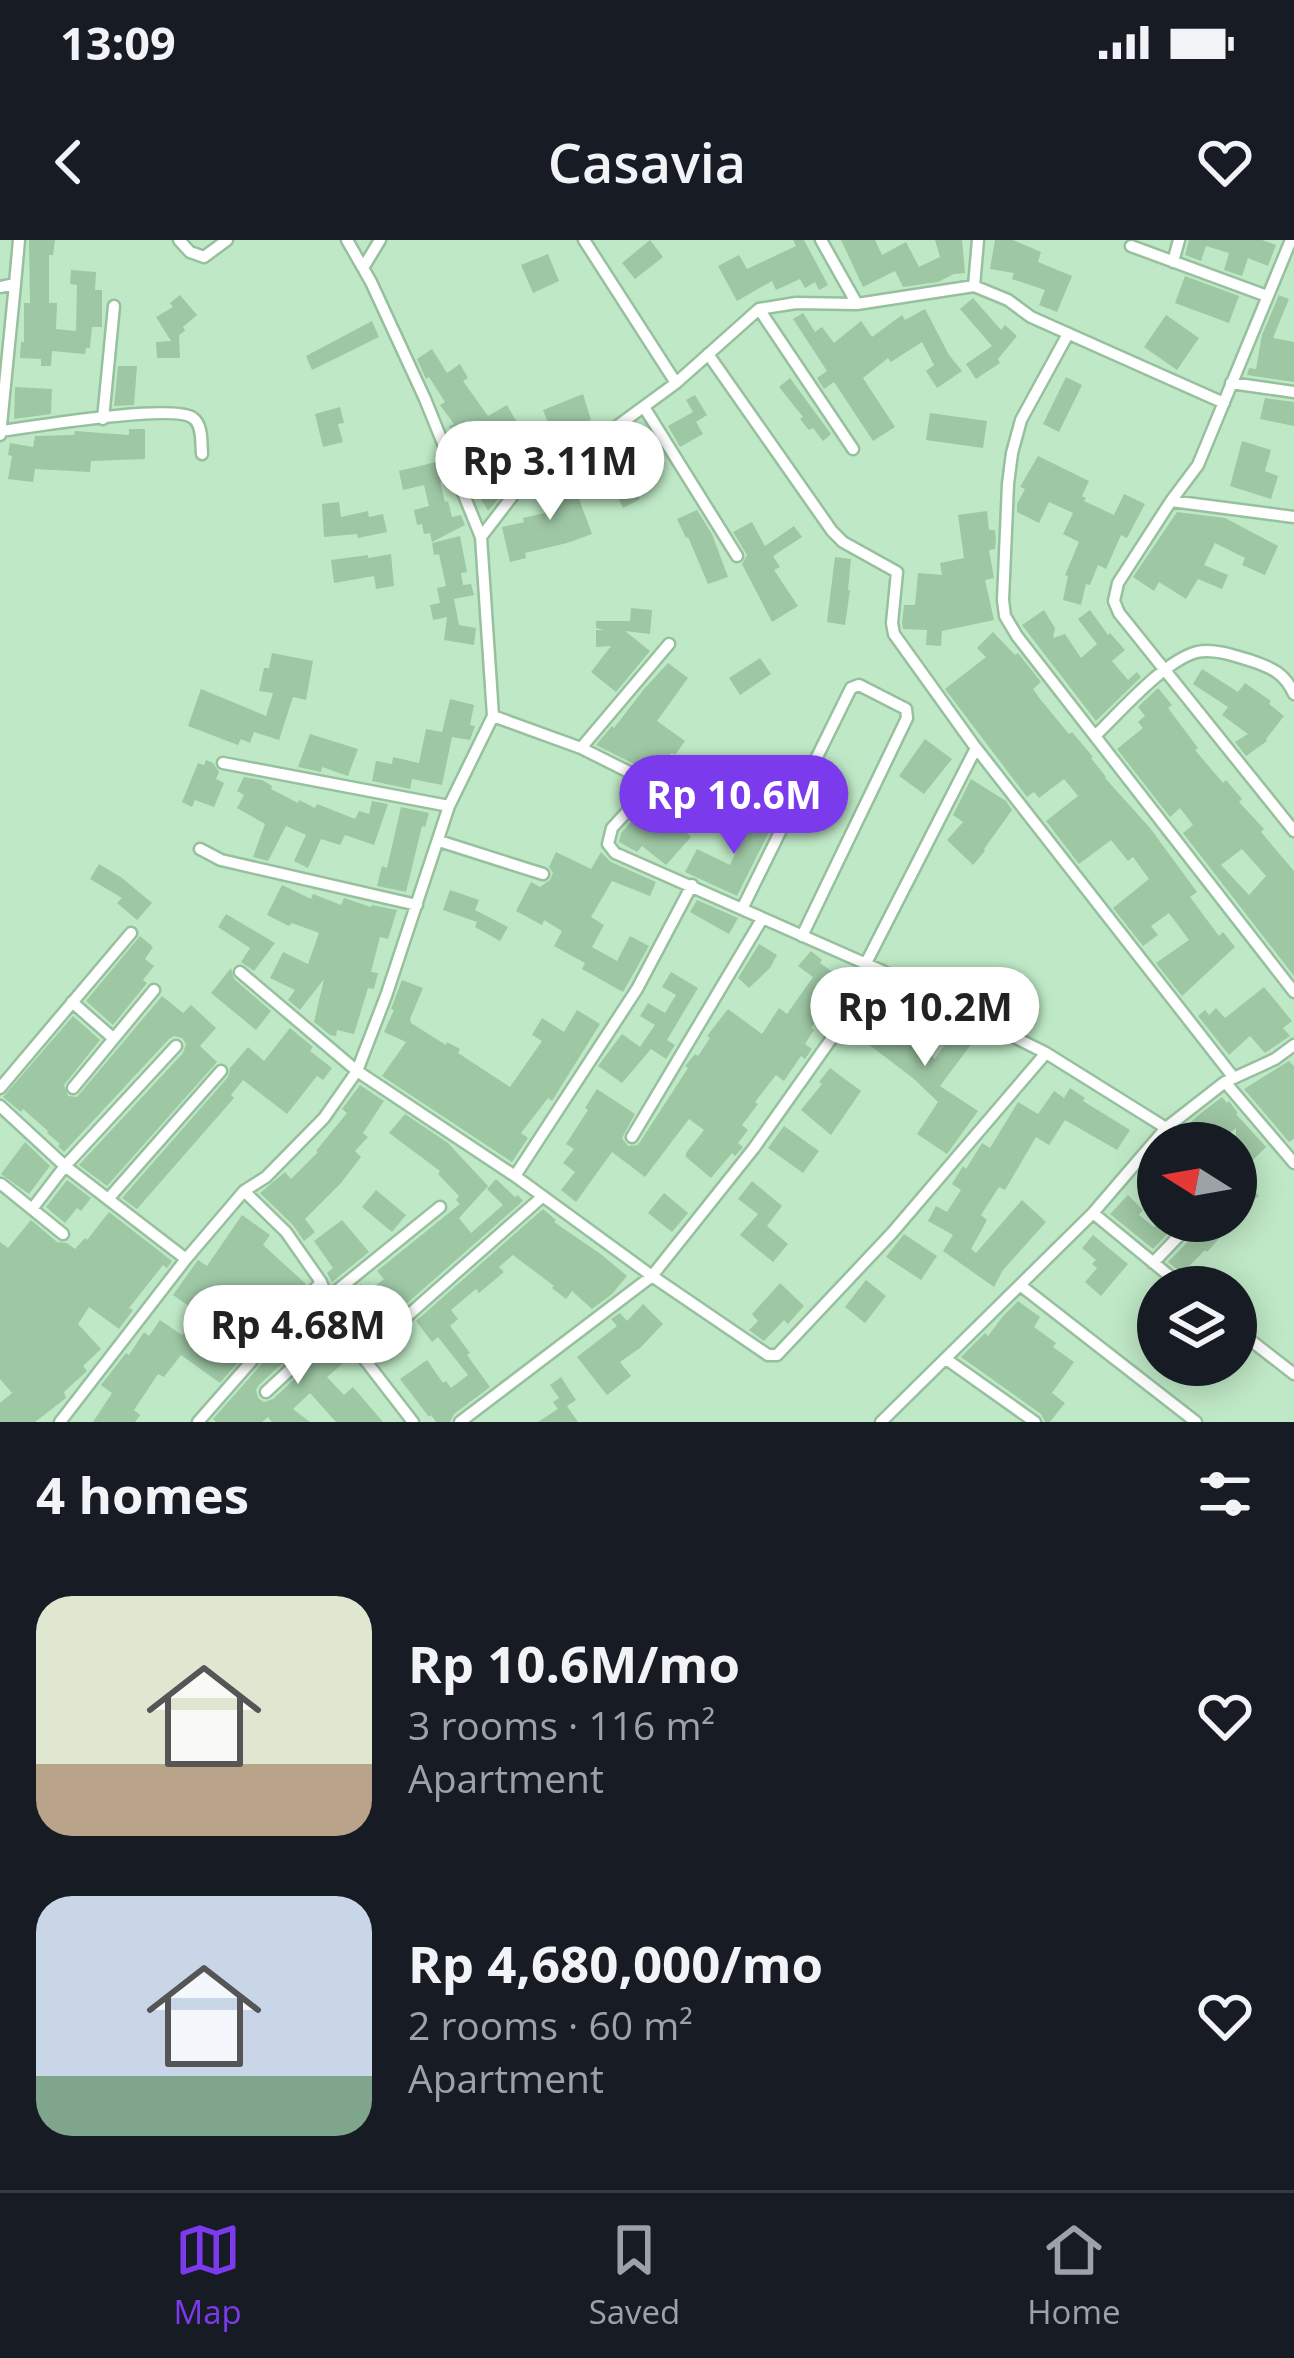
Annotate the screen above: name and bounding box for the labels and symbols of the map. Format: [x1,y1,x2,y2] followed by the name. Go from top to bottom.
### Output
[426,421,674,523] pin: Rp 3.11M
[610,755,858,857] pin: Rp 10.6M
[801,967,1049,1069] pin: Rp 10.2M
[1137,1122,1257,1242] north arrow
[174,1285,422,1387] pin: Rp 4.68M

